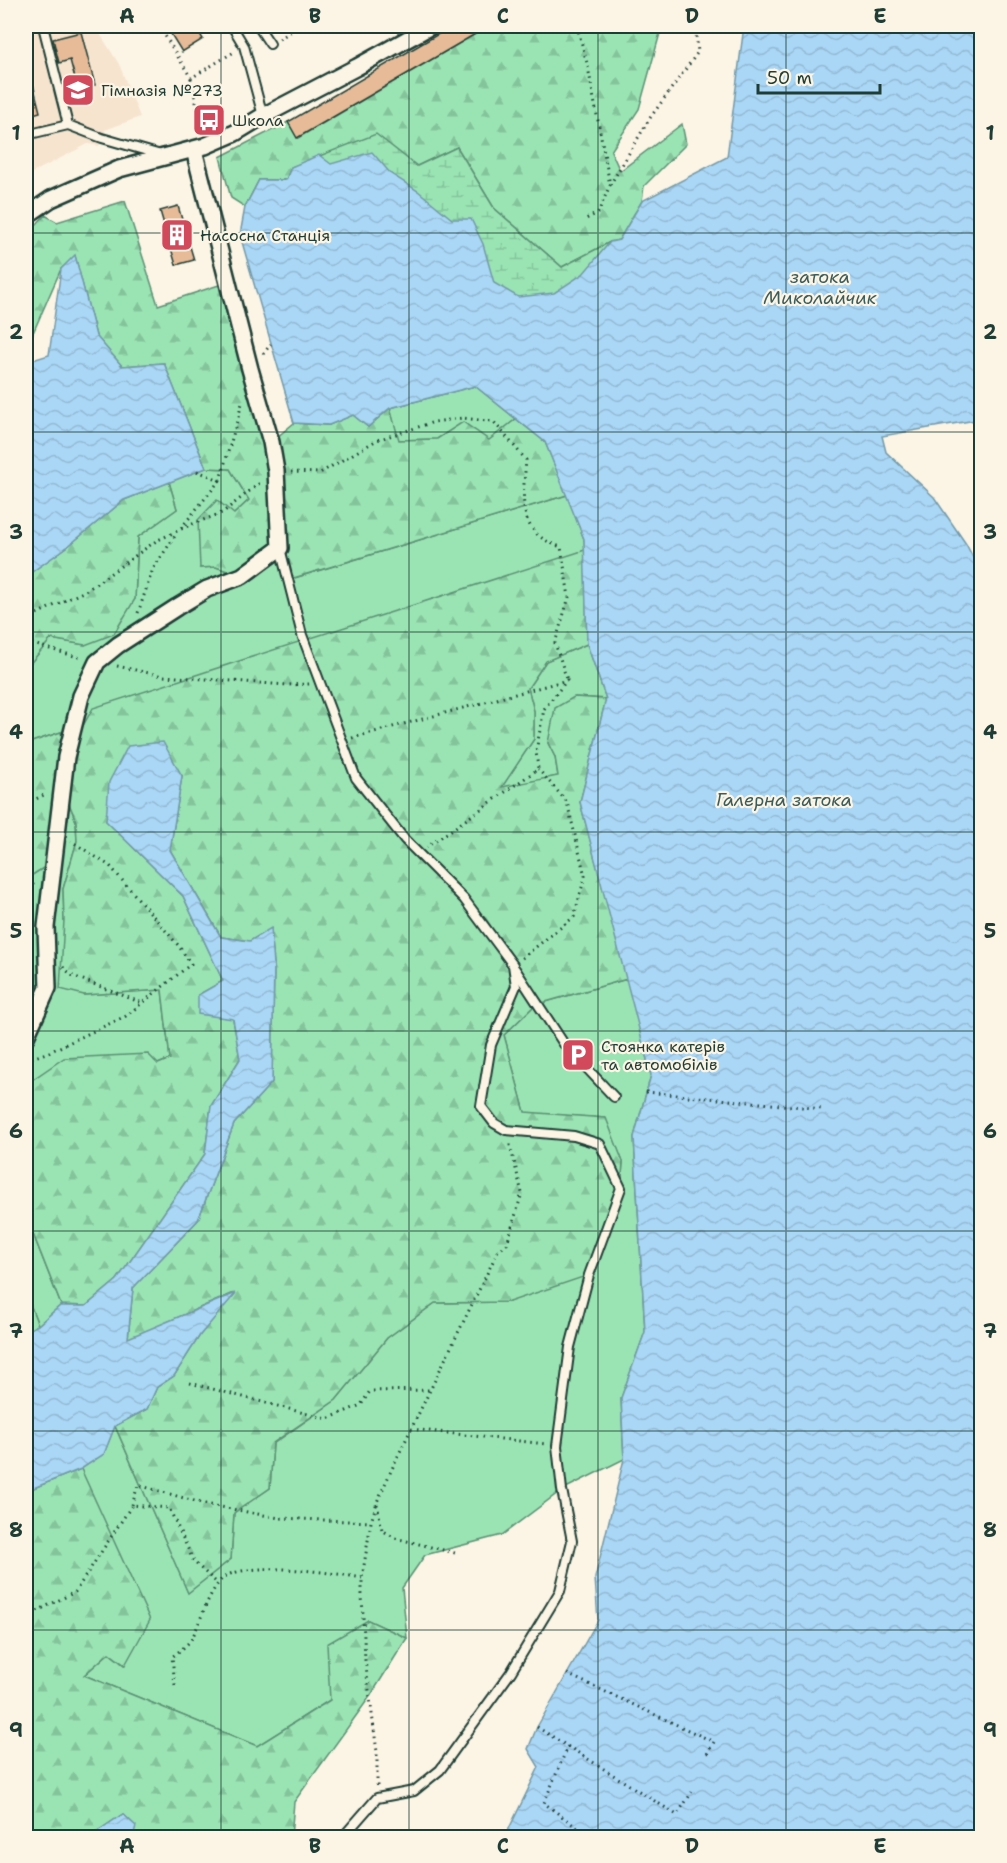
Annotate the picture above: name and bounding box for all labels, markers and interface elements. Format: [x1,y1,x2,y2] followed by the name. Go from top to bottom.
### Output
[119,3,135,29] text: A
[309,3,321,29] text: B
[497,3,509,29] text: C
[685,3,699,29] text: D
[873,3,887,29] text: E
[758,57,880,95] scale bar
[767,66,812,90] text: 50 m
[60,72,96,108] school or university icon: Гімназія №273
[101,80,223,101] place label: Гімназія №273
[191,102,227,138] bus stop icon: Школа
[232,110,284,131] place label: Школа
[11,120,21,146] text: 1
[985,120,995,146] text: 1
[159,217,195,253] building icon: Насосна Станція
[200,225,330,246] place label: Насосна Станція
[764,265,877,310] water label: затока Миколайчик
[9,319,23,345] text: 2
[983,319,997,345] text: 2
[9,519,23,545] text: 3
[983,519,997,545] text: 3
[9,719,23,745] text: 4
[983,719,997,745] text: 4
[716,788,852,812] water label: Галерна затока
[10,918,22,944] text: 5
[984,918,996,944] text: 5
[601,1036,725,1075] place label: Стоянка катерів та автомобілів
[560,1037,596,1073] parking icon: Стоянка катерів та автомобілів
[9,1118,23,1144] text: 6
[983,1118,997,1144] text: 6
[9,1318,23,1344] text: 7
[983,1318,997,1344] text: 7
[9,1517,23,1543] text: 8
[983,1517,997,1543] text: 8
[9,1717,23,1743] text: 9
[983,1717,997,1743] text: 9
[119,1833,135,1859] text: A
[309,1833,321,1859] text: B
[497,1833,509,1859] text: C
[685,1833,699,1859] text: D
[873,1833,887,1859] text: E

